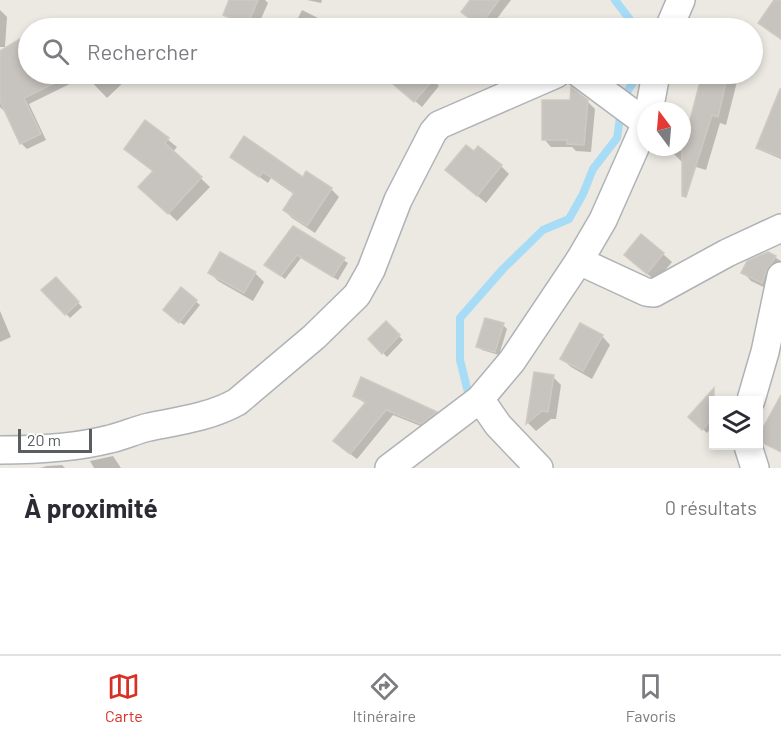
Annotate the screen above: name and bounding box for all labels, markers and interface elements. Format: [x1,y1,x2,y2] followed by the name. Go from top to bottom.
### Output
[18,18,763,84] search box
[39,35,72,68] icon: search
[87,38,198,64] text: Rechercher
[637,102,691,156] north arrow
[709,396,763,450] map controls
[709,396,763,450] button: layers
[18,426,92,454] scale bar
[27,430,61,449] text: 20 m
[24,492,158,523] text: À proximité
[665,495,757,519] text: 0 résultats
[105,670,143,725] tab: Carte
[353,670,416,725] tab: Itinéraire
[626,670,676,725] tab: Favoris

